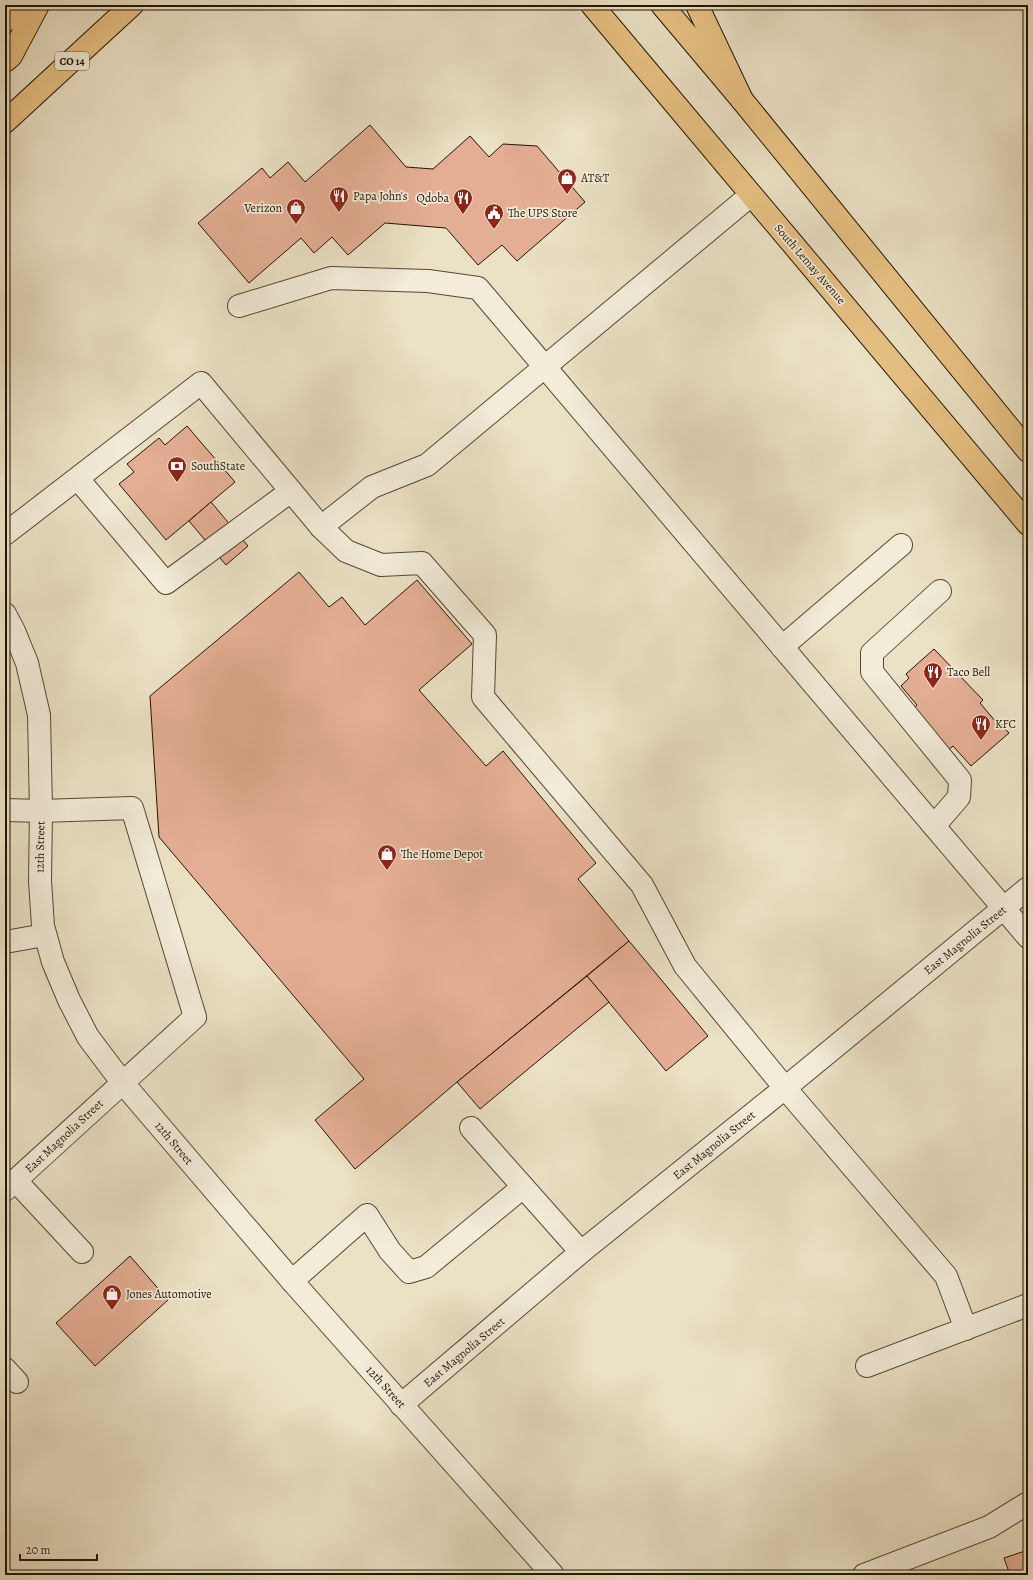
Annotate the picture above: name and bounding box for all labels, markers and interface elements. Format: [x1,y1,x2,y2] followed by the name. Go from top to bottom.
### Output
[55,52,89,70] road number: CO 14
[556,167,578,195] shop icon: AT&T
[580,170,610,186] place label: AT&T
[328,185,350,213] restaurant icon: Papa John's
[452,187,474,215] restaurant icon: Qdoba
[353,188,408,204] place label: Papa John's
[417,190,449,206] place label: Qdoba
[285,197,307,225] shop icon: Verizon
[243,200,282,216] place label: Verizon
[483,202,505,230] public building icon: The UPS Store
[508,205,577,221] place label: The UPS Store
[771,220,849,308] street label: South Lemay Avenue
[166,455,188,483] bank icon: SouthState
[191,458,245,474] place label: SouthState
[922,661,944,689] restaurant icon: Taco Bell
[947,664,990,680] place label: Taco Bell
[970,713,992,741] restaurant icon: KFC
[995,716,1016,732] place label: KFC
[32,821,48,873] street label: 12th Street
[376,843,398,871] shop icon: The Home Depot
[401,846,483,862] place label: The Home Depot
[920,902,1010,978] street label: East Magnolia Street
[21,1095,107,1176] street label: East Magnolia Street
[669,1107,759,1183] street label: East Magnolia Street
[151,1118,197,1168] street label: 12th Street
[101,1283,123,1311] shop icon: Jones Automotive
[126,1286,212,1302] place label: Jones Automotive
[420,1313,508,1391] street label: East Magnolia Street
[363,1362,409,1412] street label: 12th Street
[20,1536,97,1562] scale bar
[26,1542,50,1558] text: 20 m

